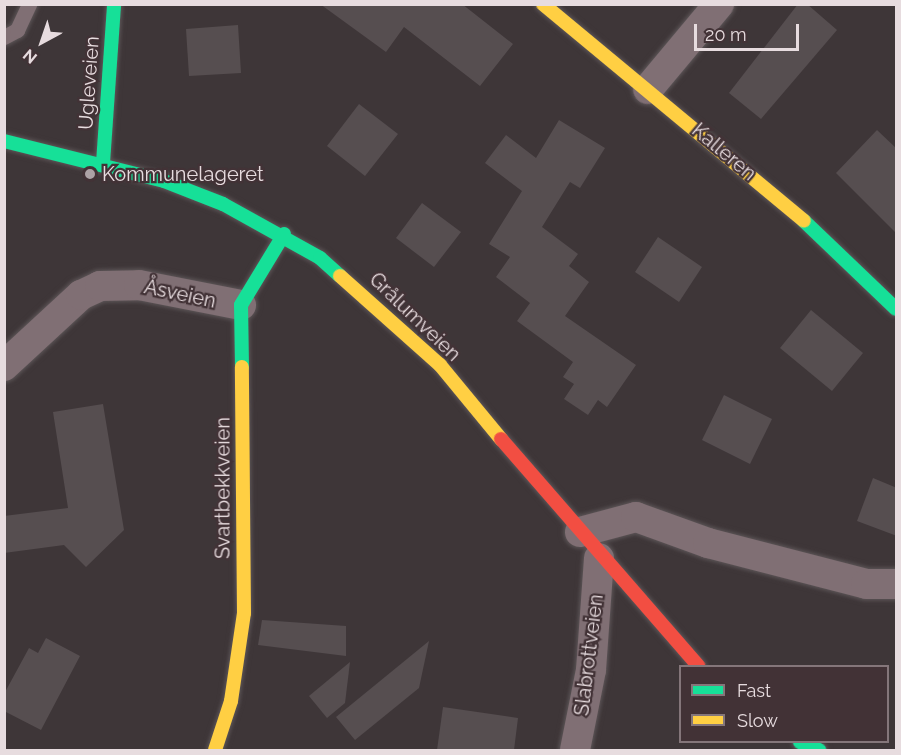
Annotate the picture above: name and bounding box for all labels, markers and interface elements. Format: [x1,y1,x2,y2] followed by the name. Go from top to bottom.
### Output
[12,12,72,72] north arrow
[697,12,802,50] scale bar
[705,24,747,45] text: 20 m
[74,35,104,131] street label: Ugleveien
[19,45,41,67] text: N
[687,118,761,186] street label: Kalleren
[102,162,264,186] place label: Kommunelageret
[83,167,97,181] marker: Kommunelageret
[364,268,466,366] street label: Grålumveien
[142,275,218,313] street label: Åsveien
[211,417,235,559] street label: Svartbekkveien
[570,593,608,717] street label: Slabrottveien
[679,665,889,743] legend
[737,680,771,701] text: Fast
[737,710,778,731] text: Slow

